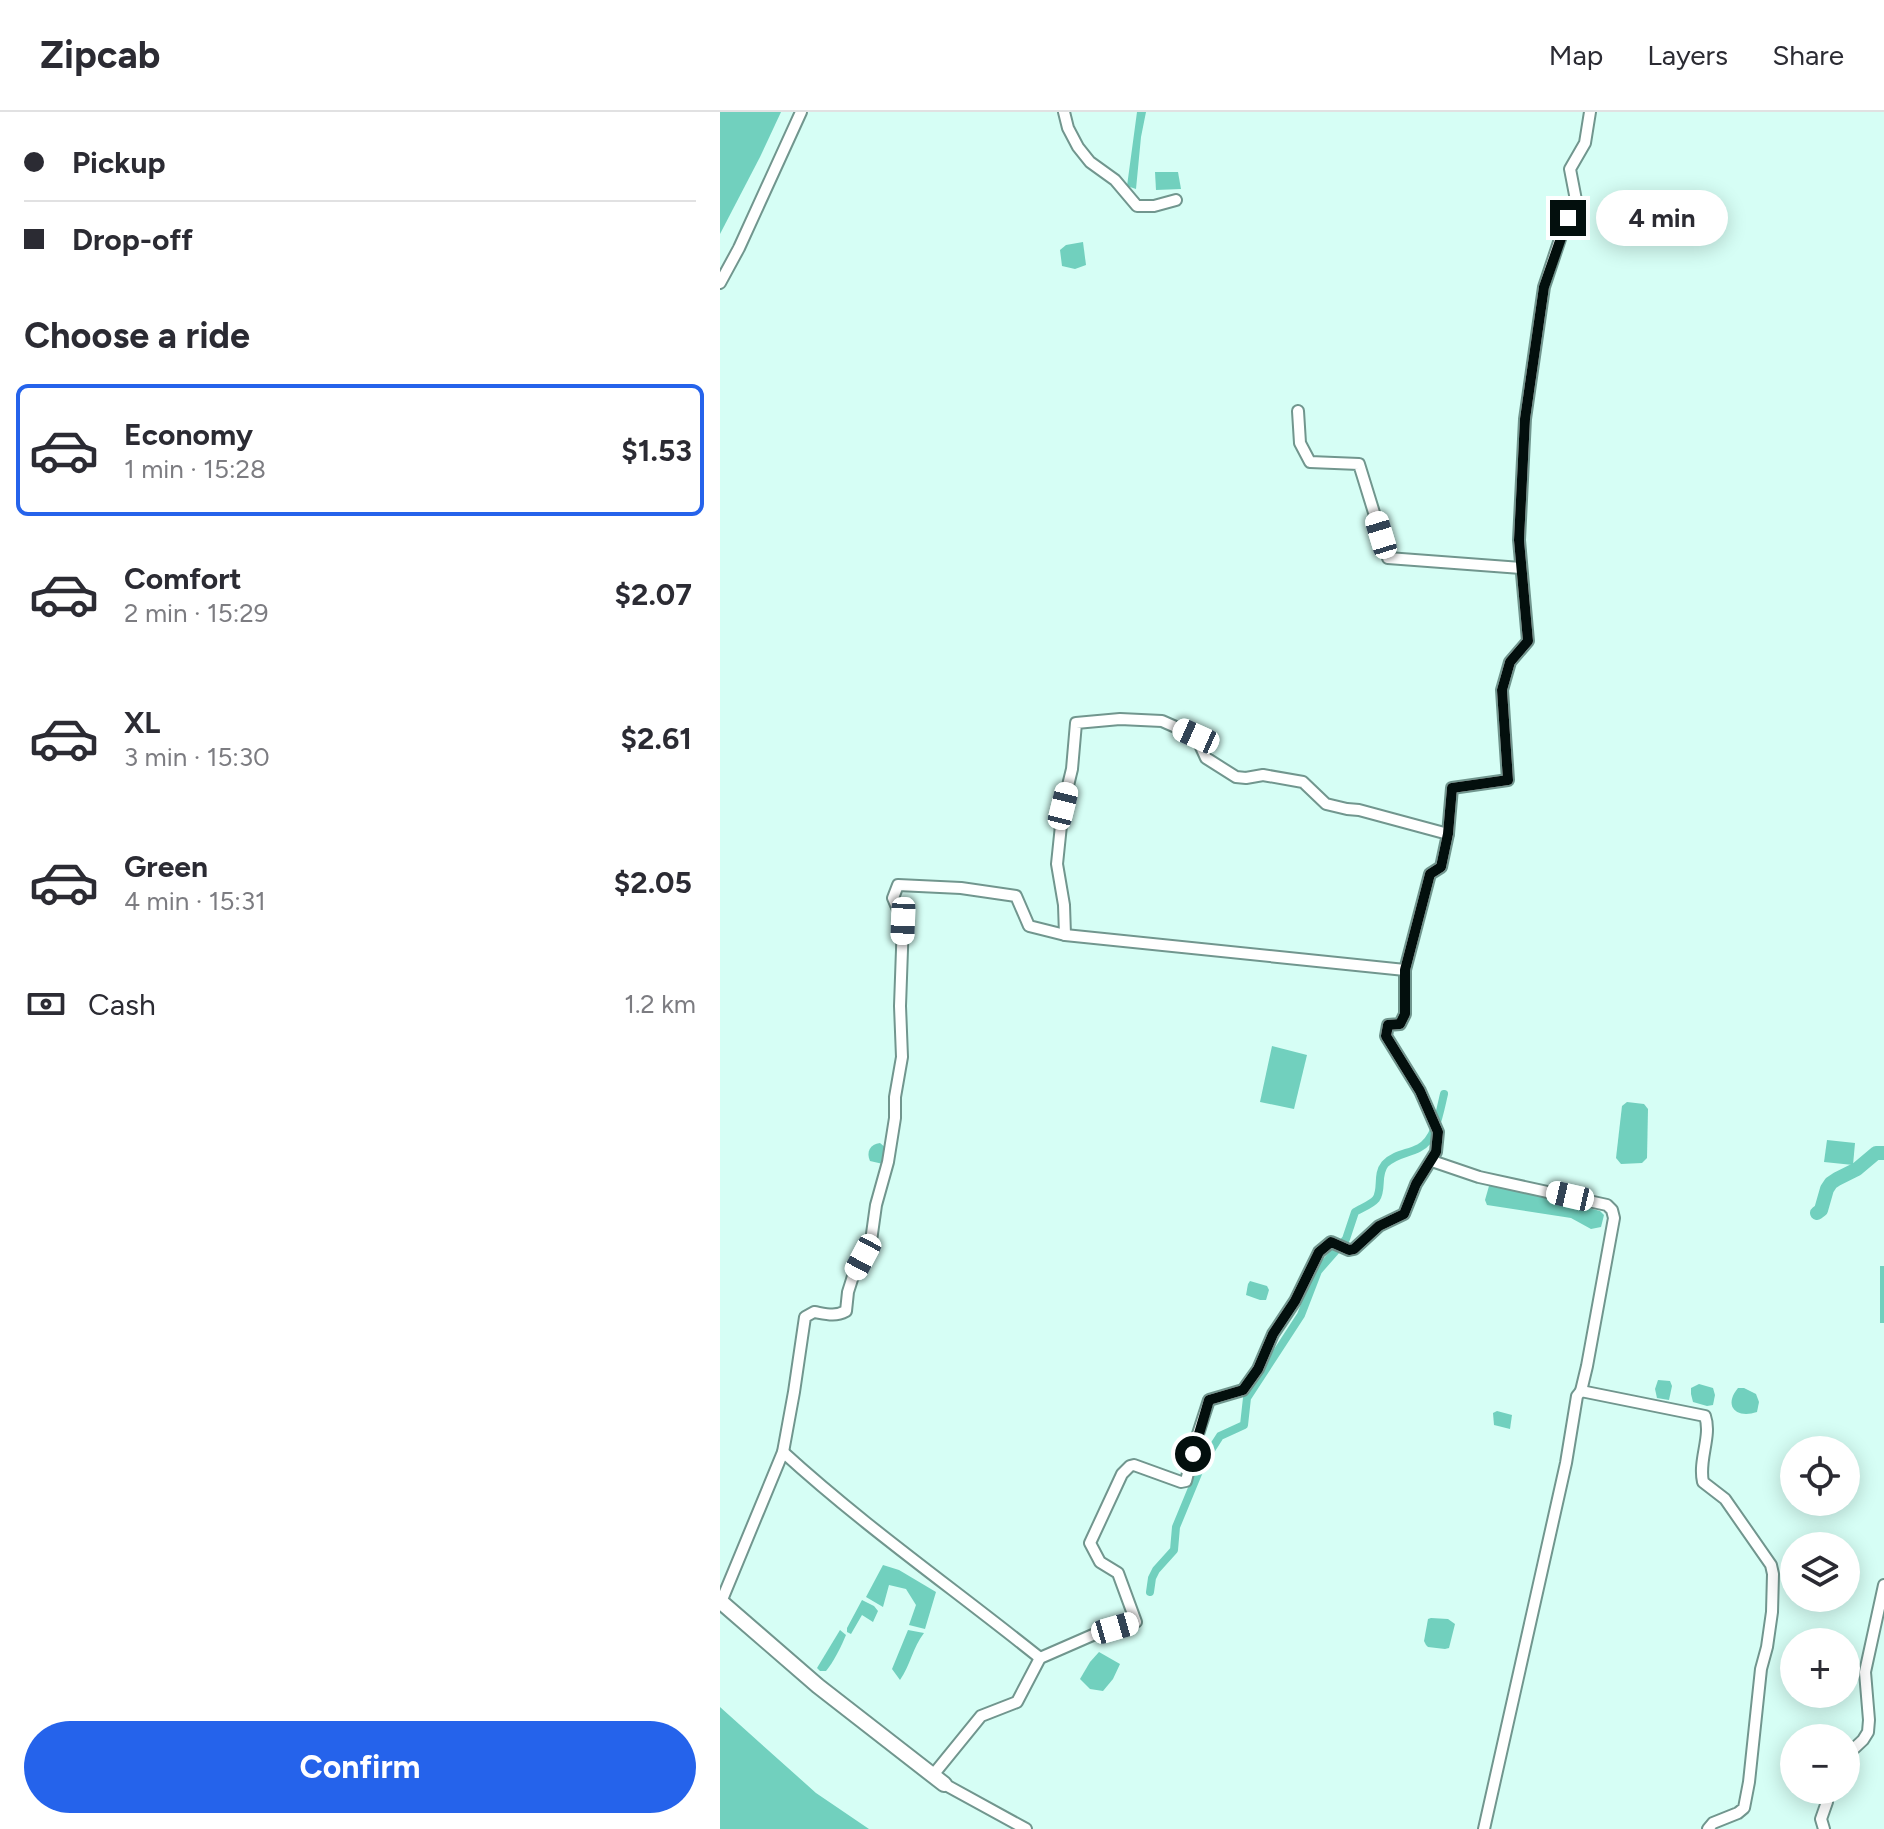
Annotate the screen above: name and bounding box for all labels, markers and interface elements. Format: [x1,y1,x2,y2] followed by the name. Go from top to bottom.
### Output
[40,32,160,78] text: Zipcab
[1549,38,1603,72] text: Map
[1647,38,1728,72] text: Layers
[1772,38,1844,72] text: Share
[72,144,166,181] text: Pickup
[1596,190,1728,246] callout: 4 min
[1550,200,1586,236] route end
[1629,202,1695,234] text: 4 min
[72,221,193,258] text: Drop-off
[24,314,250,357] text: Choose a ride
[28,414,100,486] icon: car
[124,416,253,453] text: Economy
[621,432,692,469] text: $1.53
[124,453,266,485] text: 1 min · 15:28
[1363,509,1399,561] car
[28,558,100,630] icon: car
[124,560,242,597] text: Comfort
[614,576,692,613] text: $2.07
[124,597,269,629] text: 2 min · 15:29
[28,702,100,774] icon: car
[124,704,160,741] text: XL
[1169,715,1223,757] car
[621,720,692,757] text: $2.61
[124,741,270,773] text: 3 min · 15:30
[1046,780,1080,832] car
[28,846,100,918] icon: car
[124,848,208,885] text: Green
[614,864,692,901] text: $2.05
[124,885,266,917] text: 4 min · 15:31
[890,897,916,945] car
[24,982,68,1026] icon: cash
[88,986,156,1023] text: Cash
[624,988,696,1020] text: 1.2 km
[1544,1179,1596,1213] car
[841,1230,885,1284] car
[1175,1436,1211,1472] route start
[1780,1436,1860,1804] map controls
[1780,1436,1860,1516] button: locate
[1780,1532,1860,1612] button: layers
[1089,1610,1141,1646] car
[1780,1628,1860,1708] button: +
[24,1721,696,1813] button: Confirm
[1780,1724,1860,1804] button: −

